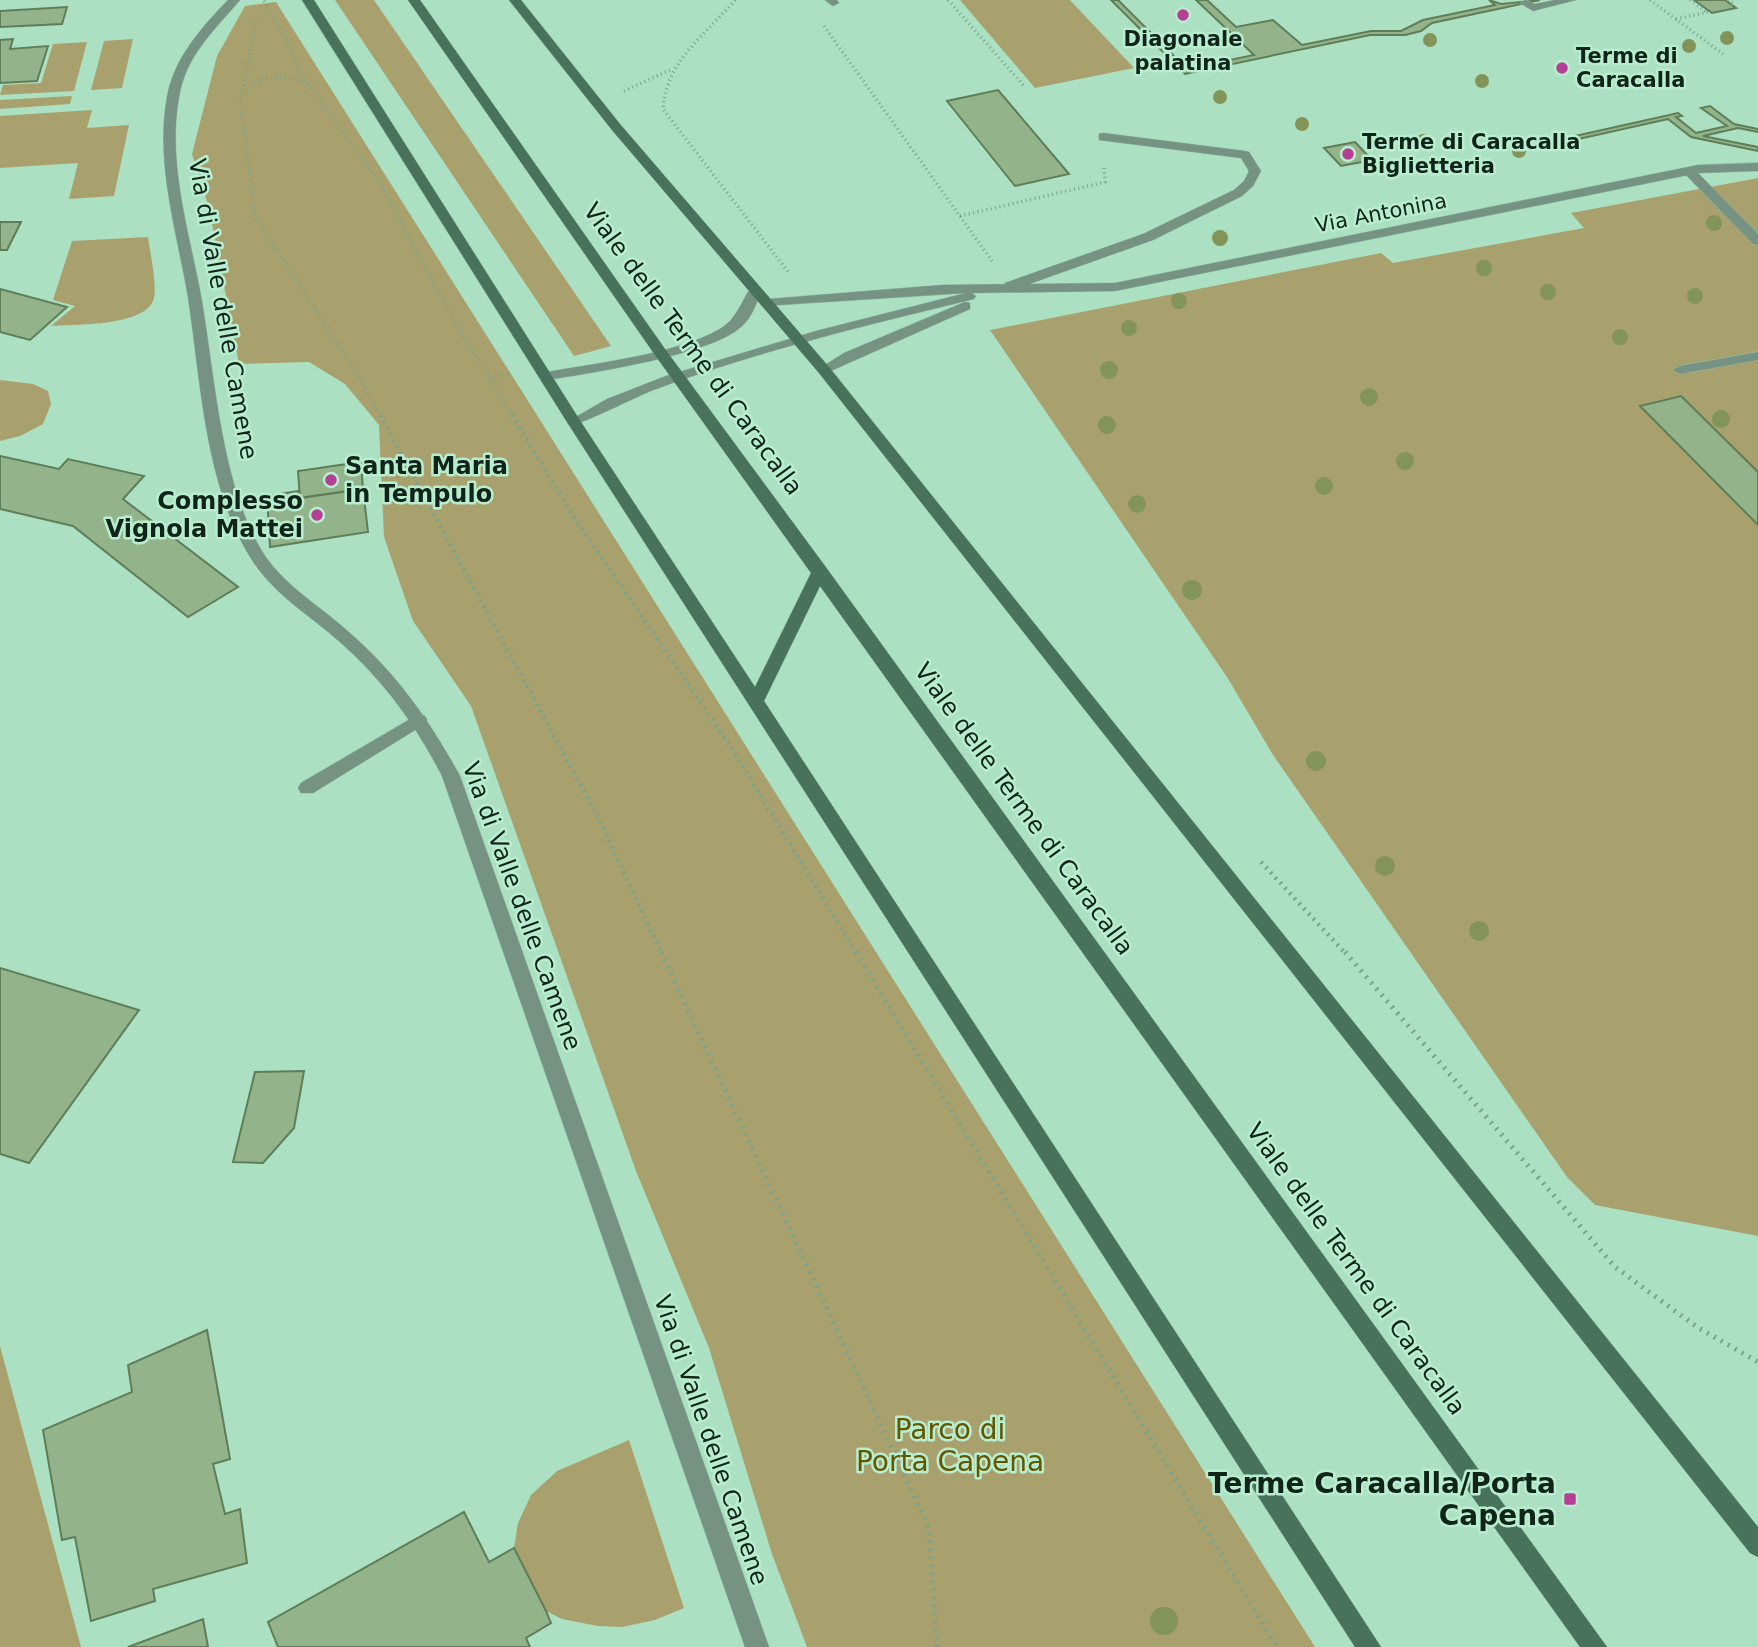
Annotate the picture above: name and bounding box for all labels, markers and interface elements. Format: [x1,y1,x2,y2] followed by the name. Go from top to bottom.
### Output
[1175,7,1191,23] marker: Diagonale palatina
[1124,27,1242,75] place label: Diagonale palatina
[1576,44,1685,92] place label: Terme di Caracalla
[1554,60,1570,76] marker: Terme di Caracalla
[1362,130,1580,178] place label: Terme di Caracalla Biglietteria
[1340,146,1356,162] marker: Terme di Caracalla Biglietteria
[183,157,263,461] street label: Via di Valle delle Camene
[1313,188,1449,238] street label: Via Antonina
[578,198,808,500] street label: Viale delle Terme di Caracalla
[345,452,508,508] place label: Santa Maria in Tempulo
[323,472,339,488] marker: Santa Maria in Tempulo
[106,487,303,543] place label: Complesso Vignola Mattei
[309,507,325,523] marker: Complesso Vignola Mattei
[909,658,1139,960] street label: Viale delle Terme di Caracalla
[457,758,587,1054] street label: Via di Valle delle Camene
[1241,1118,1471,1420] street label: Viale delle Terme di Caracalla
[648,1291,774,1589] street label: Via di Valle delle Camene
[856,1413,1044,1478] park label: Parco di Porta Capena
[1208,1467,1556,1532] place label: Terme Caracalla/Porta Capena
[1562,1491,1578,1507] marker: Terme Caracalla/Porta Capena

